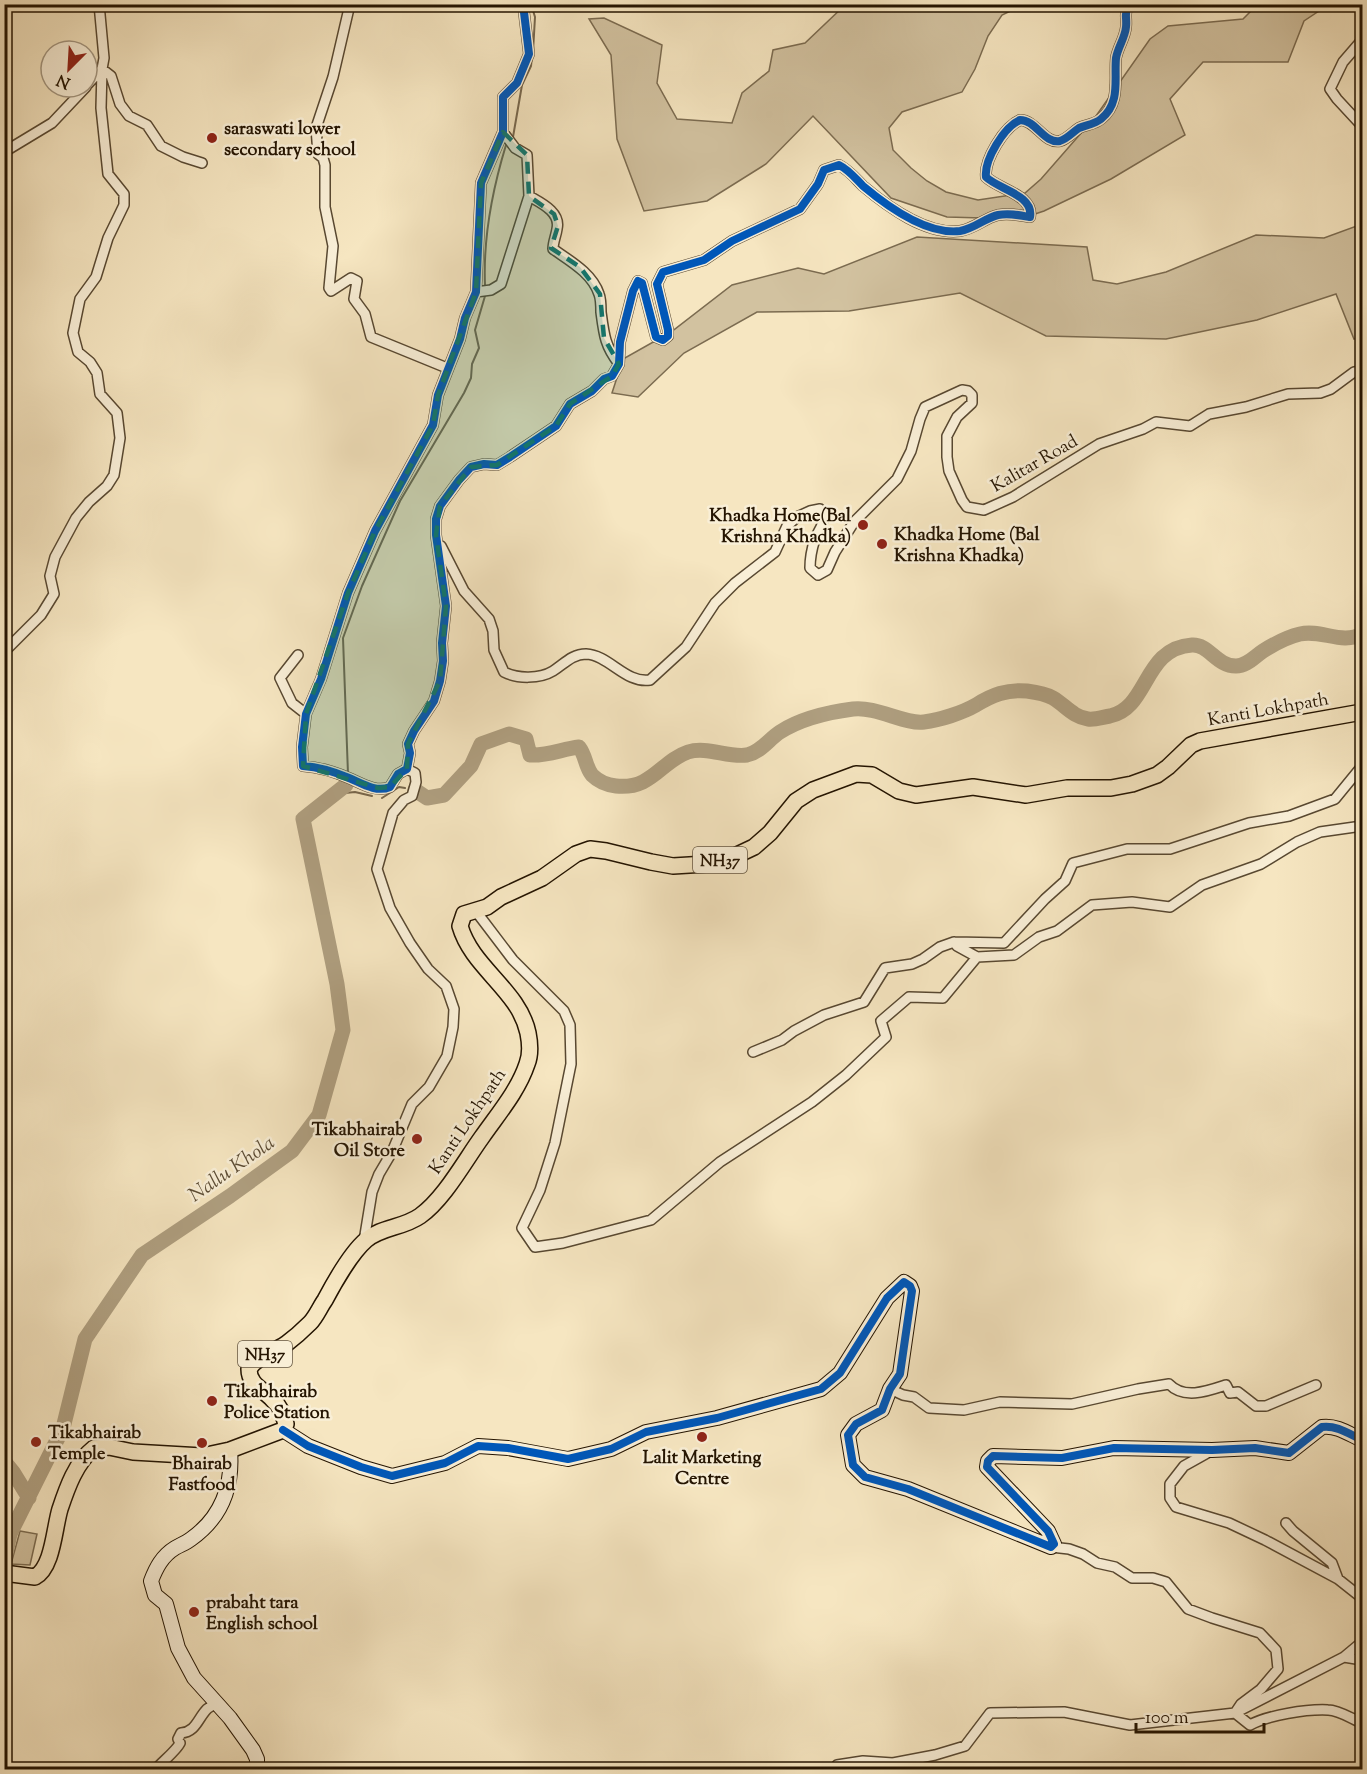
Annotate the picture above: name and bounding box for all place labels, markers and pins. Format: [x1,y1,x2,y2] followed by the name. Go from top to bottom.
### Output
[224,117,357,164] place label: saraswati lower secondary school
[205,131,219,145] marker: saraswati lower secondary school
[709,504,852,551] place label: Khadka Home(Bal Krishna Khadka)
[856,518,870,532] marker: Khadka Home(Bal Krishna Khadka)
[894,523,1040,570] place label: Khadka Home (Bal Krishna Khadka)
[875,537,889,551] marker: Khadka Home (Bal Krishna Khadka)
[312,1118,406,1165] place label: Tikabhairab Oil Store
[410,1132,424,1146] marker: Tikabhairab Oil Store
[224,1380,331,1427] place label: Tikabhairab Police Station
[205,1394,219,1408] marker: Tikabhairab Police Station
[48,1421,141,1468] place label: Tikabhairab Temple
[695,1430,709,1444] marker: Lalit Marketing Centre
[29,1435,43,1449] marker: Tikabhairab Temple
[195,1436,209,1450] marker: Bhairab Fastfood
[643,1446,762,1493] place label: Lalit Marketing Centre
[169,1452,236,1499] place label: Bhairab Fastfood
[206,1591,319,1638] place label: prabaht tara English school
[187,1605,201,1619] marker: prabaht tara English school

